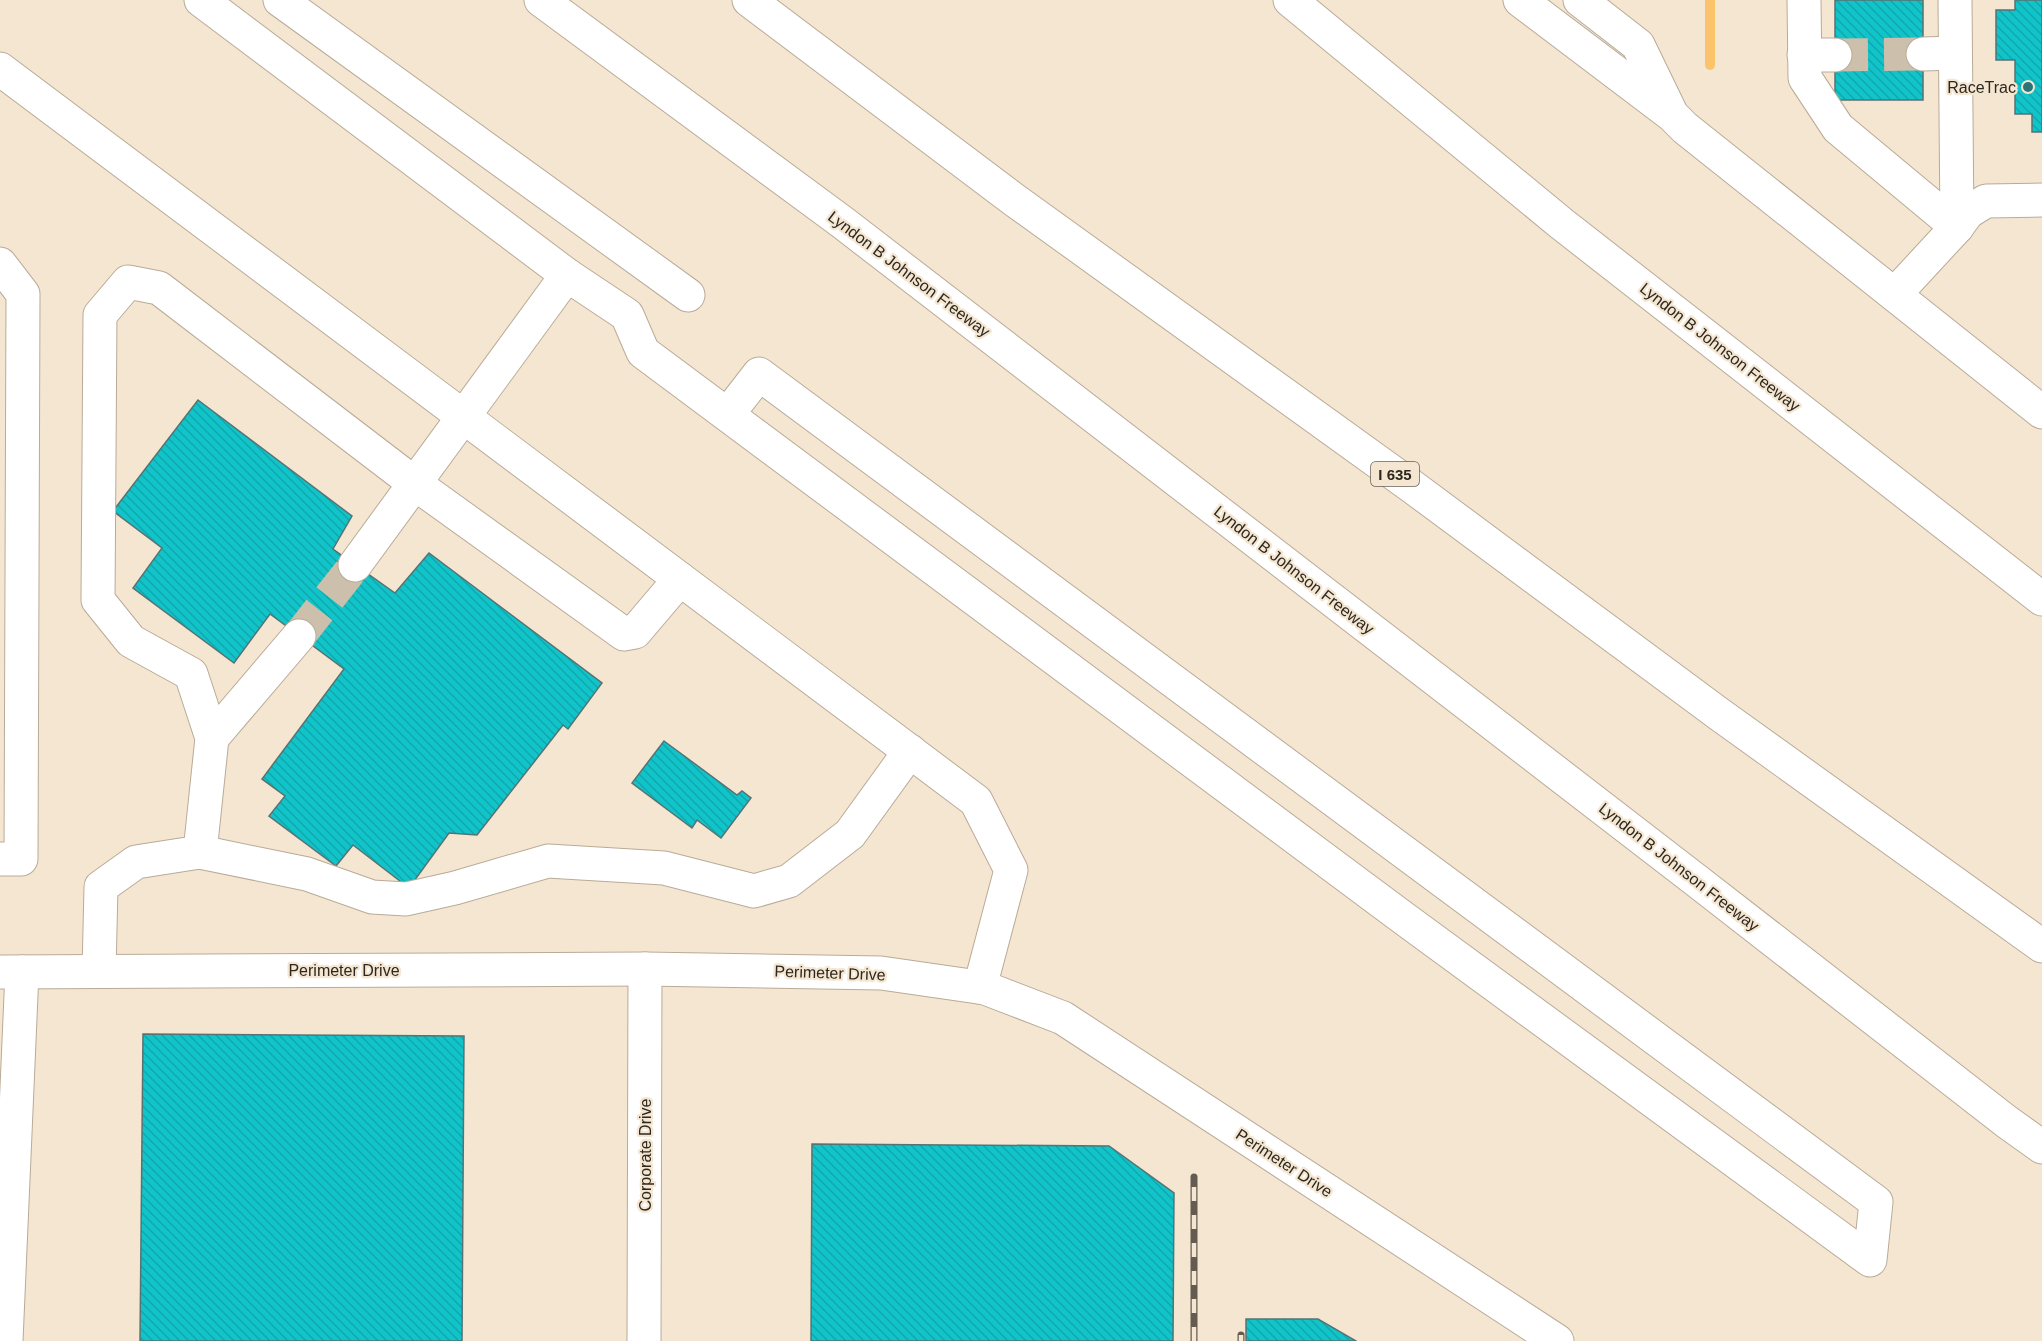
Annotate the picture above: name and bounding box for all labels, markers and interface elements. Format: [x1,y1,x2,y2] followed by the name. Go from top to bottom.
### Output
[1947,79,2016,96] place label: RaceTrac
[2021,80,2035,94] marker: RaceTrac
[825,208,993,340] street label: Lyndon B Johnson Freeway
[1637,279,1803,415] street label: Lyndon B Johnson Freeway
[1371,462,1419,486] road number: I 635
[1211,502,1377,638] street label: Lyndon B Johnson Freeway
[1596,799,1762,935] street label: Lyndon B Johnson Freeway
[288,962,400,979] street label: Perimeter Drive
[774,963,886,983] street label: Perimeter Drive
[637,1098,654,1211] street label: Corporate Drive
[1233,1126,1335,1200] street label: Perimeter Drive

